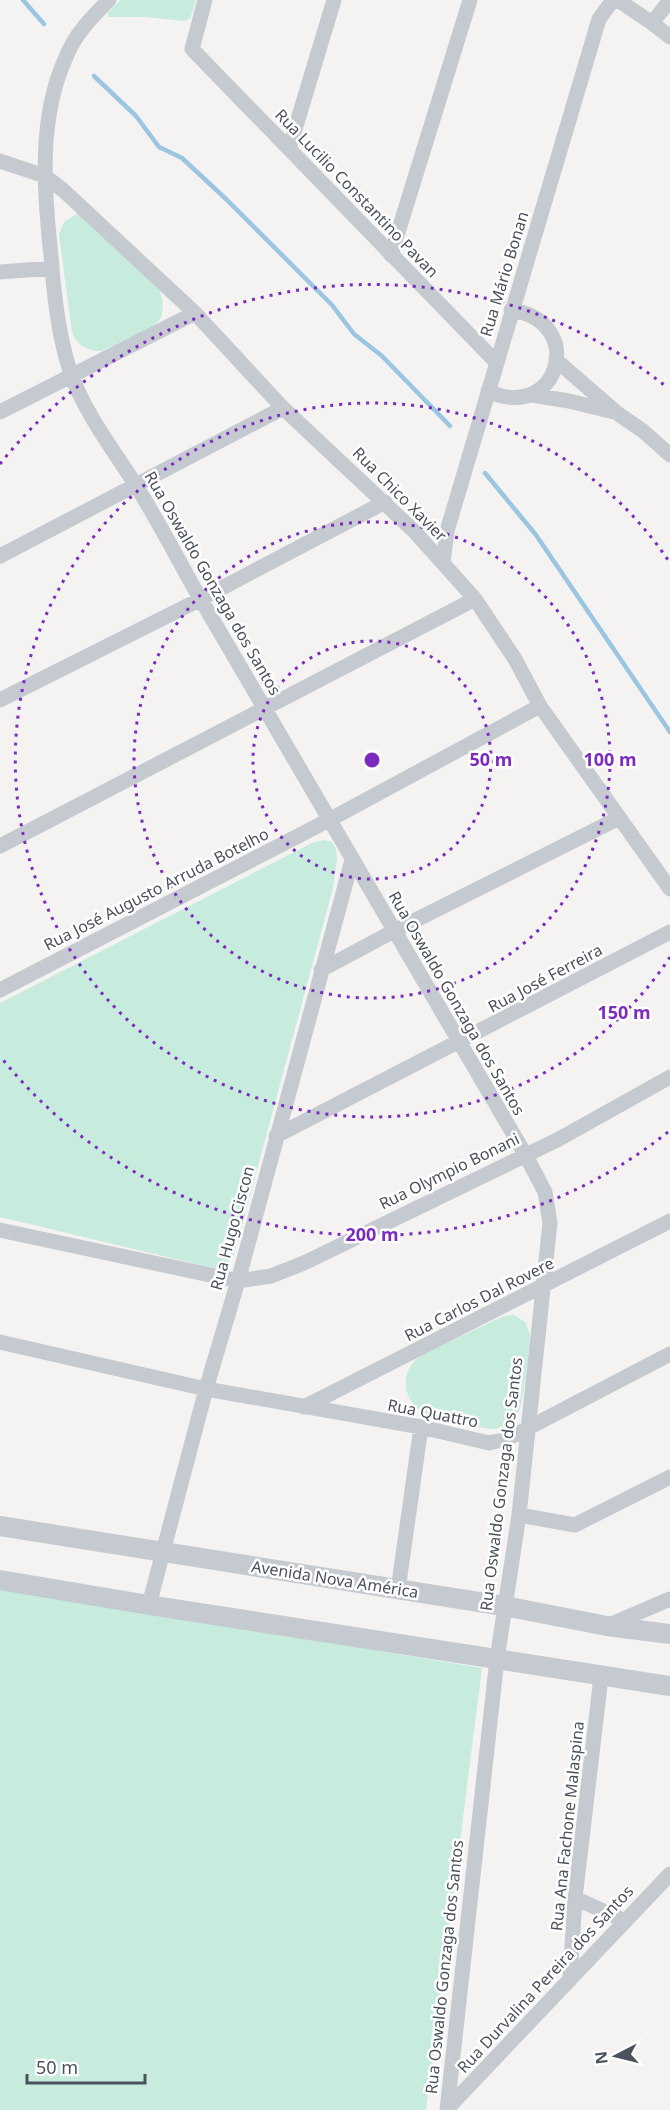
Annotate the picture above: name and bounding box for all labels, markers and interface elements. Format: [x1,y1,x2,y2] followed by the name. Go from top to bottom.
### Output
[270,104,444,282] street label: Rua Lucilio Constantino Pavan
[474,209,534,339] street label: Rua Mário Bonan
[348,442,452,546] street label: Rua Chico Xavier
[140,467,286,699] street label: Rua Oswaldo Gonzaga dos Santos
[470,747,512,771] text: 50 m
[583,747,637,771] text: 100 m
[362,750,382,770] centre of rings
[40,822,272,956] street label: Rua José Augusto Arruda Botelho
[384,887,530,1119] street label: Rua Oswaldo Gonzaga dos Santos
[484,939,606,1017] street label: Rua José Ferreira
[597,1000,651,1024] text: 150 m
[375,1127,523,1215] street label: Rua Olympio Bonani
[205,1164,259,1292] street label: Rua Hugo Ciscon
[345,1222,399,1246] text: 200 m
[400,1252,558,1346] street label: Rua Carlos Dal Rovere
[475,1356,527,1612] street label: Rua Oswaldo Gonzaga dos Santos
[386,1393,480,1433] street label: Rua Quattro
[250,1555,420,1603] street label: Avenida Nova América
[545,1720,589,1932] street label: Rua Ana Fachone Malaspina
[420,1839,468,2095] street label: Rua Oswaldo Gonzaga dos Santos
[452,1880,638,2078] street label: Rua Durvalina Pereira dos Santos
[586,2026,646,2086] north arrow
[27,2047,146,2085] scale bar
[589,2050,613,2066] text: N
[36,2055,78,2079] text: 50 m

